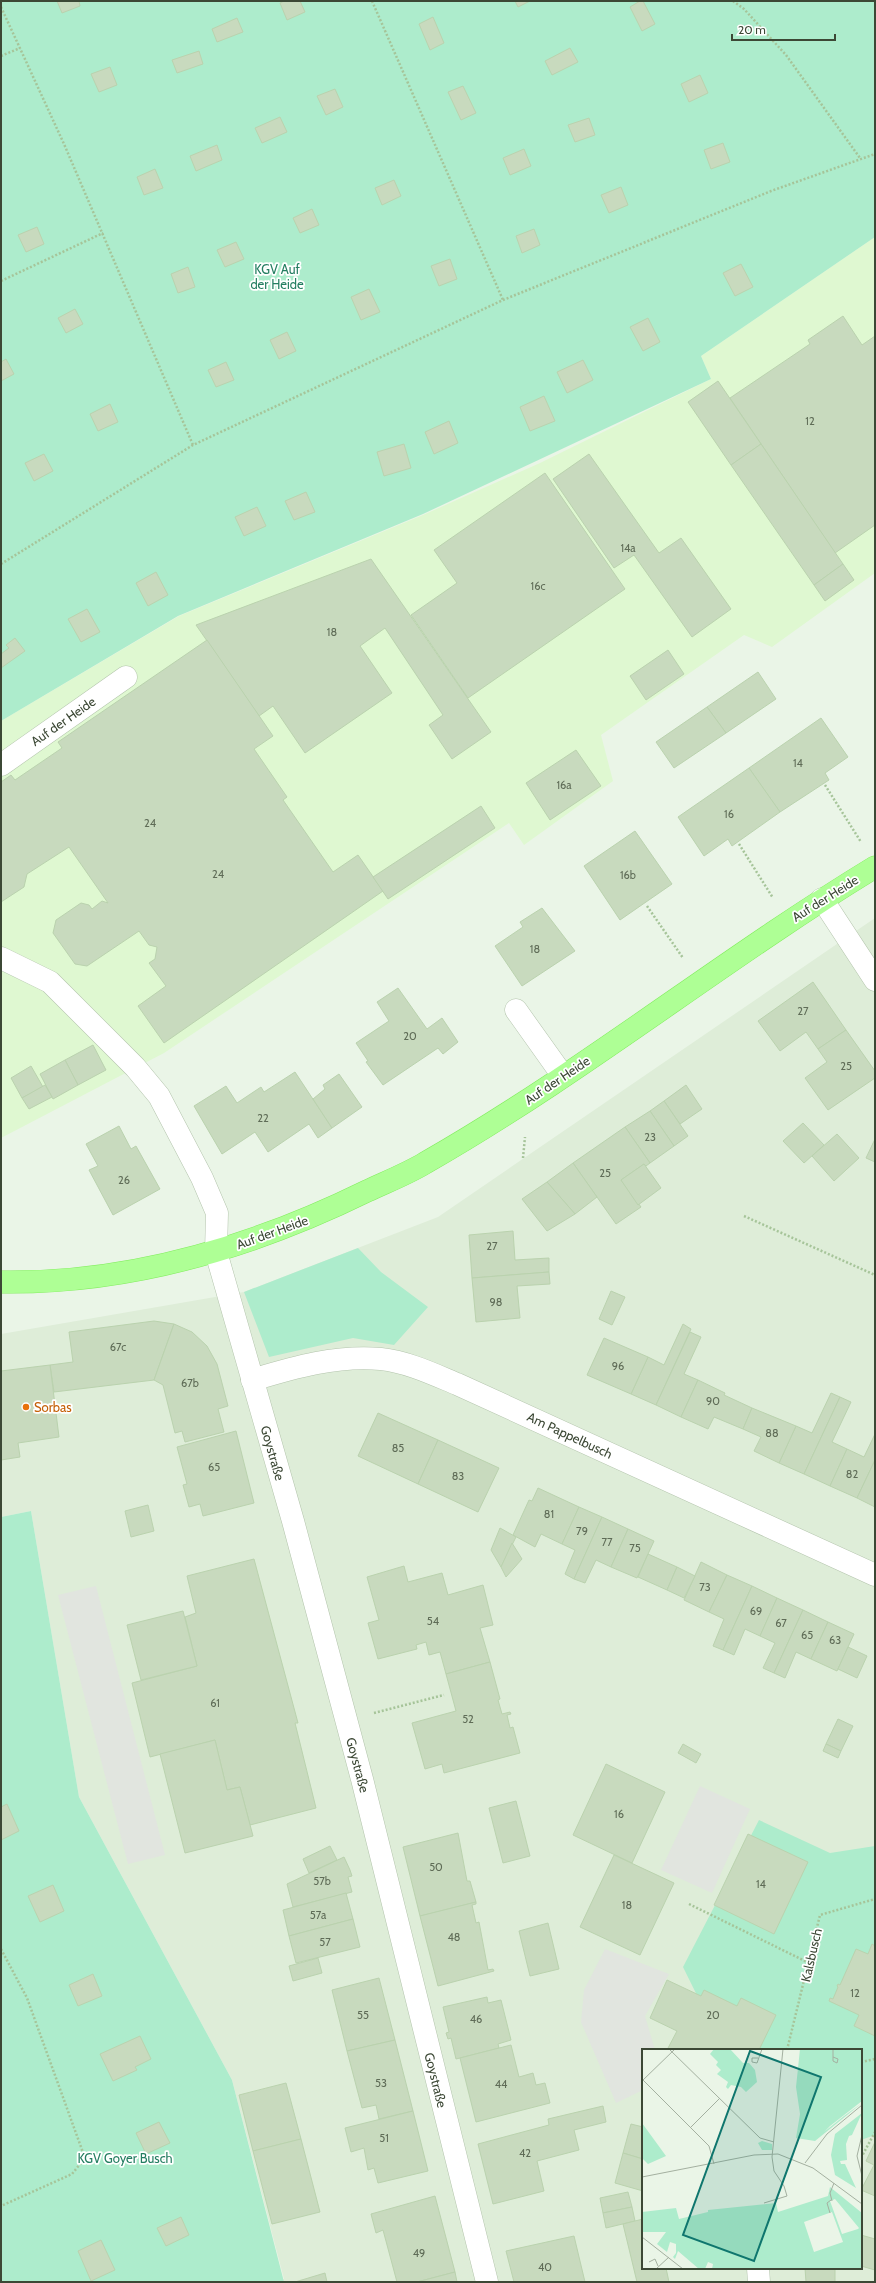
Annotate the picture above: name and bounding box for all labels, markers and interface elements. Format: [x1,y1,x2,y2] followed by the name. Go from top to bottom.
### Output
[732,16,835,42] scale bar
[738,22,766,37] text: 20 m
[250,261,304,292] park label: KGV Auf der Heide
[805,414,815,428] house number: 12
[620,541,636,555] house number: 14a
[531,579,545,593] house number: 16c
[327,625,337,639] house number: 18
[28,693,99,749] street label: Auf der Heide
[793,756,804,770] house number: 14
[556,778,572,792] house number: 16a
[724,807,734,821] house number: 16
[144,816,157,830] house number: 24
[212,867,225,881] house number: 24
[620,868,636,882] house number: 16b
[789,871,861,925] street label: Auf der Heide
[530,942,540,956] house number: 18
[797,1004,809,1018] house number: 27
[403,1029,417,1043] house number: 20
[521,1052,593,1108] street label: Auf der Heide
[840,1059,852,1073] house number: 25
[257,1111,269,1125] house number: 22
[644,1130,656,1144] house number: 23
[599,1166,611,1180] house number: 25
[118,1173,130,1187] house number: 26
[234,1212,310,1252] street label: Auf der Heide
[486,1239,498,1253] house number: 27
[490,1295,502,1309] house number: 98
[110,1340,126,1354] house number: 67c
[612,1359,624,1373] house number: 96
[181,1376,199,1390] house number: 67b
[706,1394,720,1408] house number: 90
[34,1399,72,1415] place label: Sorbas
[21,1402,31,1412] marker: Sorbas
[525,1408,615,1462] street label: Am Pappelbusch
[258,1424,289,1483] street label: Goystraße
[765,1426,779,1440] house number: 88
[392,1441,404,1455] house number: 85
[208,1460,220,1474] house number: 65
[846,1467,858,1481] house number: 82
[452,1469,464,1483] house number: 83
[544,1507,554,1521] house number: 81
[576,1524,588,1538] house number: 79
[601,1535,613,1549] house number: 77
[629,1541,641,1555] house number: 75
[699,1580,711,1594] house number: 73
[750,1604,762,1618] house number: 69
[427,1614,440,1628] house number: 54
[775,1616,787,1630] house number: 67
[801,1628,813,1642] house number: 65
[829,1633,841,1647] house number: 63
[210,1696,220,1710] house number: 61
[462,1712,474,1726] house number: 52
[343,1736,373,1795] street label: Goystraße
[614,1807,624,1821] house number: 16
[429,1860,443,1874] house number: 50
[313,1874,331,1888] house number: 57b
[756,1877,767,1891] house number: 14
[622,1898,632,1912] house number: 18
[310,1908,327,1922] house number: 57a
[797,1927,825,1983] street label: Kalsbusch
[447,1930,461,1944] house number: 48
[319,1935,331,1949] house number: 57
[850,1986,860,2000] house number: 12
[357,2008,369,2022] house number: 55
[706,2008,720,2022] house number: 20
[470,2012,482,2026] house number: 46
[642,2049,862,2269] inset map
[421,2051,451,2110] street label: Goystraße
[375,2076,387,2090] house number: 53
[495,2077,508,2091] house number: 44
[379,2131,389,2145] house number: 51
[519,2146,531,2160] house number: 42
[77,2150,173,2166] park label: KGV Goyer Busch
[413,2246,425,2260] house number: 49
[538,2260,552,2274] house number: 40

